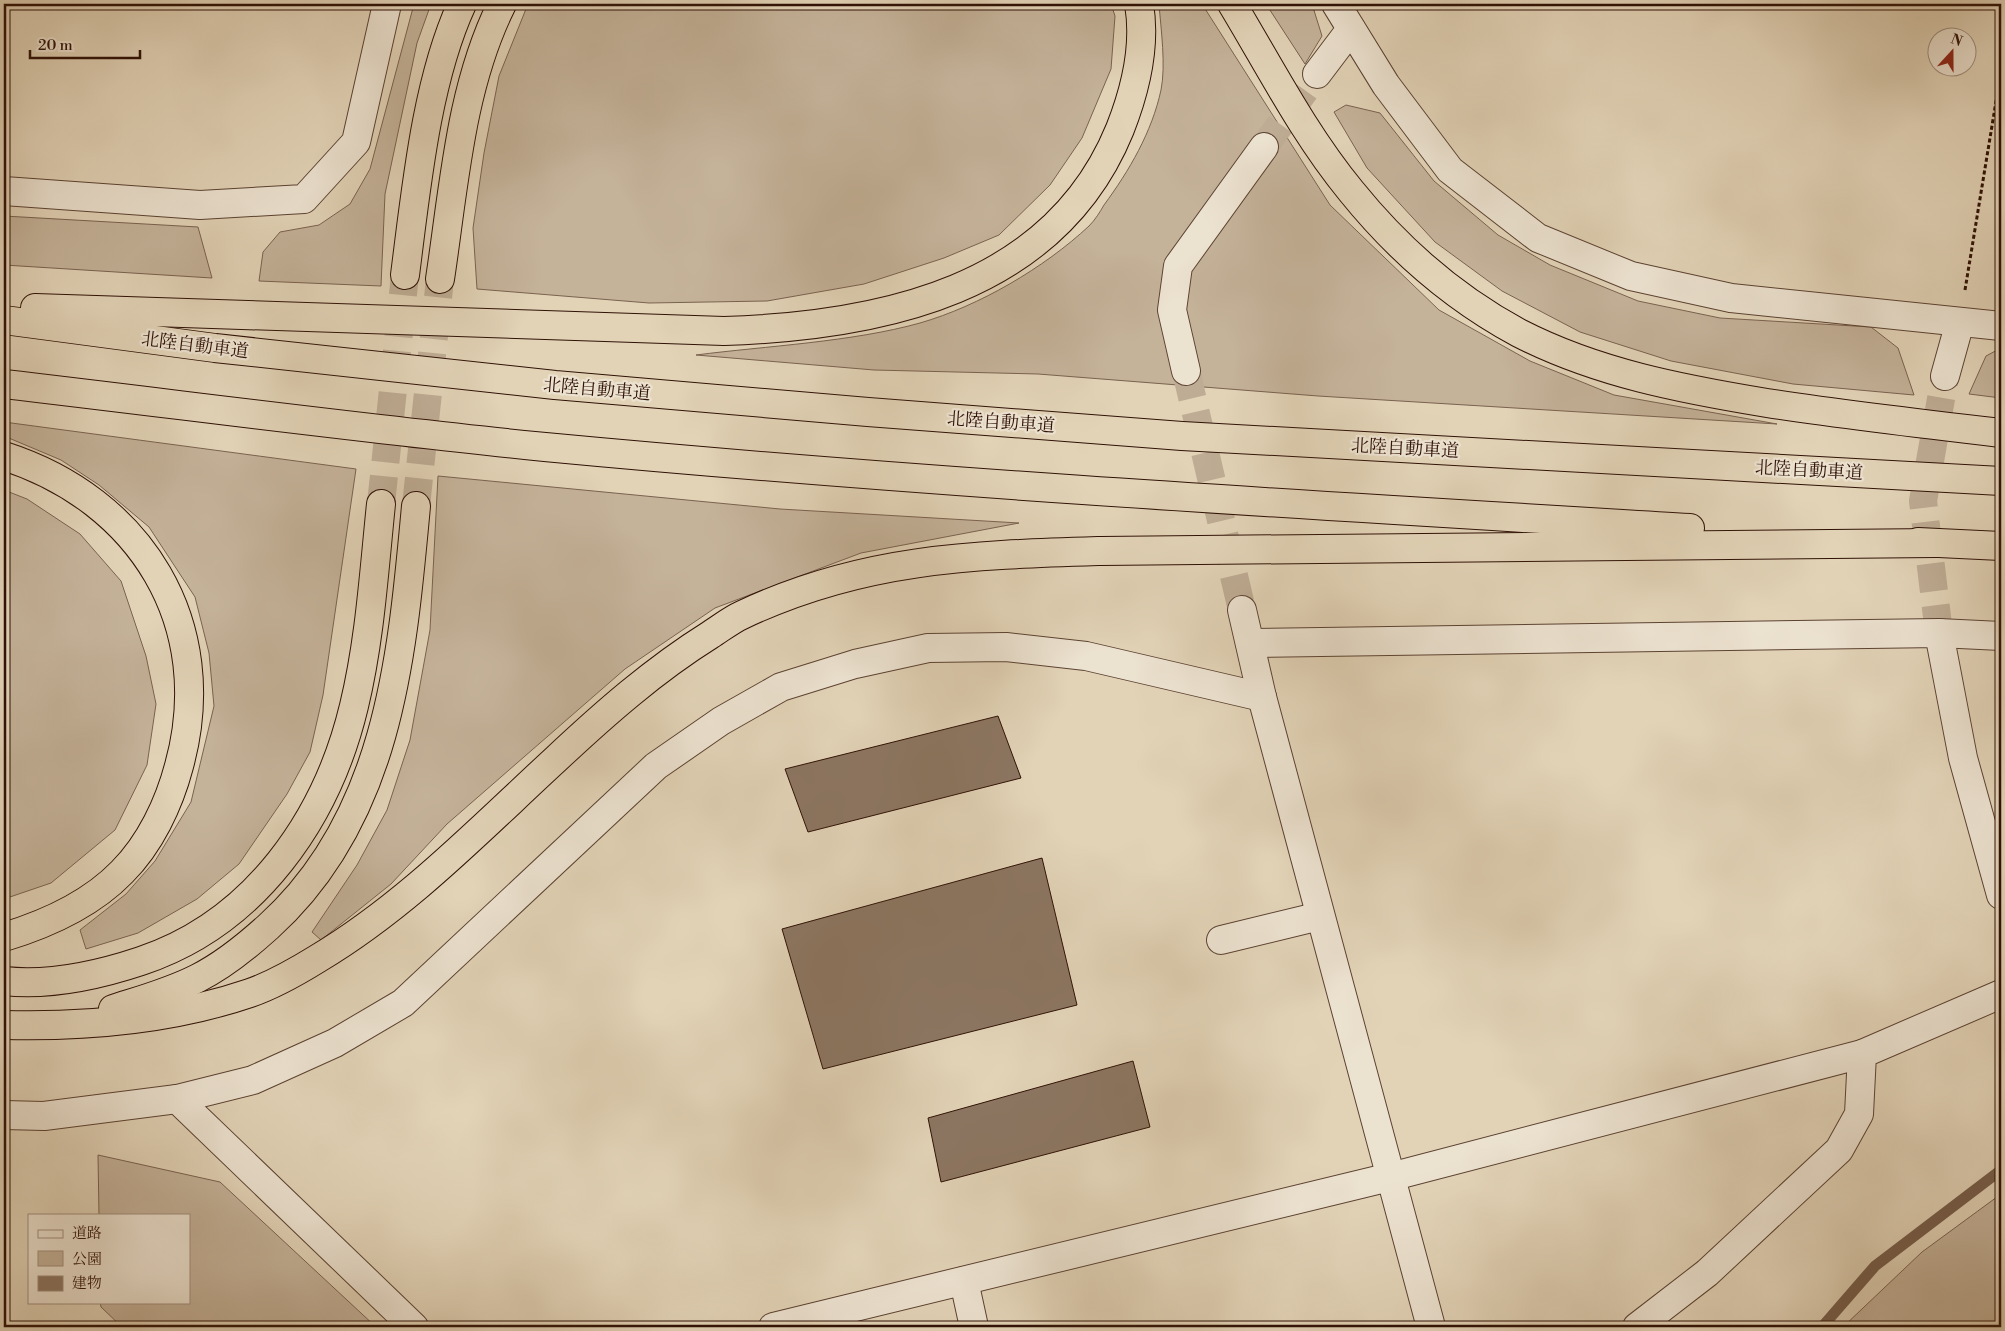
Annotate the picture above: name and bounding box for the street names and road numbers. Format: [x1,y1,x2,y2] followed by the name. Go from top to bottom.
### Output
[140,328,250,363] street label: 北陸自動車道
[542,373,652,406] street label: 北陸自動車道
[946,407,1056,438] street label: 北陸自動車道
[1350,434,1460,463] street label: 北陸自動車道
[1754,456,1864,485] street label: 北陸自動車道

